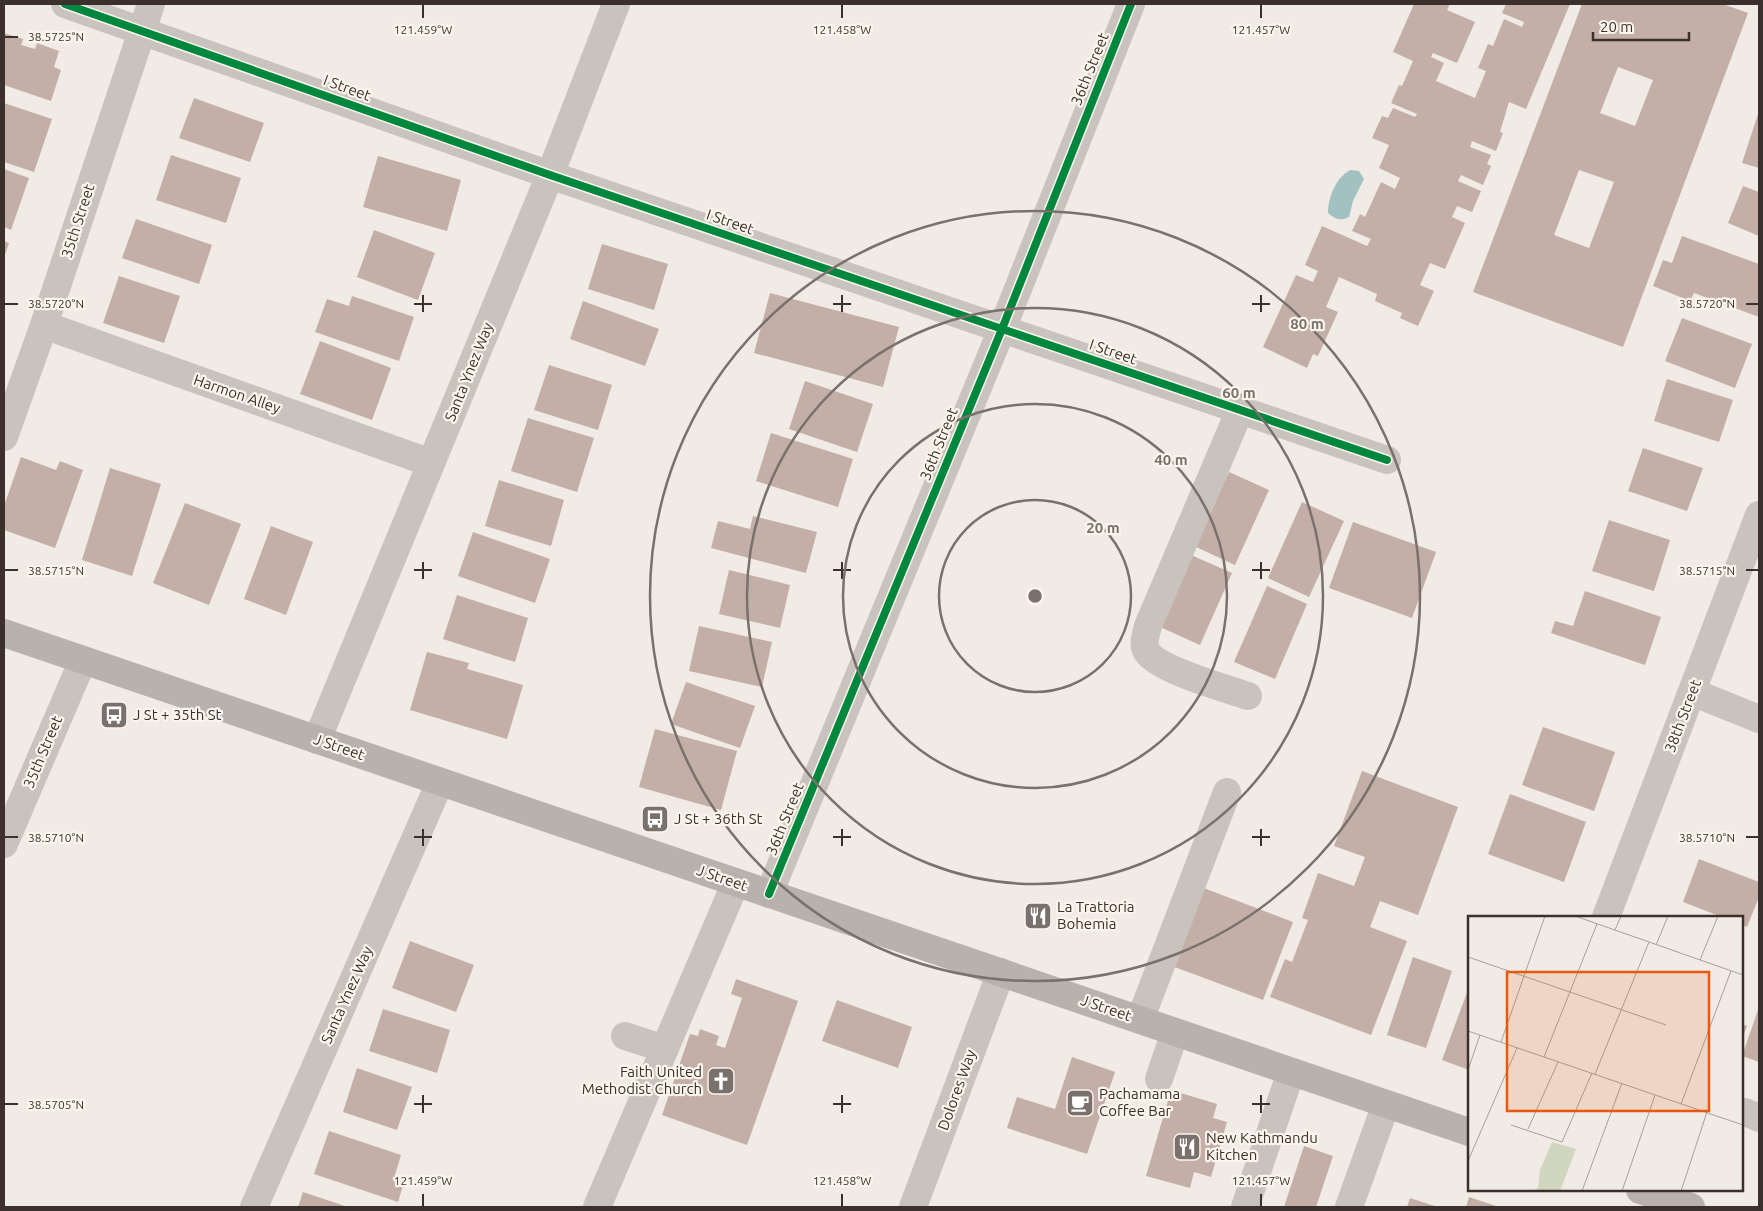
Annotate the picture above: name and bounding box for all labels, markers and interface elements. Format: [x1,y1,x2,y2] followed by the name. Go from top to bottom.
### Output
[1593,10,1689,42] scale bar
[1600,18,1633,35] text: 20 m
[394,23,452,36] text: 121.459°W
[813,23,871,36] text: 121.458°W
[1232,23,1290,36] text: 121.457°W
[28,30,84,43] text: 38.5725°N
[1067,30,1112,108] street label: 36th Street
[321,71,373,104] street label: I Street
[58,182,97,260] street label: 35th Street
[704,205,756,238] street label: I Street
[28,297,84,310] text: 38.5720°N
[1679,297,1735,310] text: 38.5720°N
[1290,315,1324,332] text: 80 m
[441,320,496,424] street label: Santa Ynez Way
[1087,335,1139,368] street label: I Street
[192,371,283,416] street label: Harmon Alley
[1222,384,1256,401] text: 60 m
[916,405,961,483] street label: 36th Street
[1154,451,1188,468] text: 40 m
[1086,519,1120,536] text: 20 m
[28,564,84,577] text: 38.5715°N
[1679,564,1735,577] text: 38.5715°N
[1026,587,1044,605] centre of rings
[1661,677,1704,755] street label: 38th Street
[99,700,129,730] bus stop icon: J St + 35th St
[133,706,222,723] place label: J St + 35th St
[20,713,65,790] street label: 35th Street
[311,730,367,763] street label: J Street
[762,780,807,858] street label: 36th Street
[640,804,670,834] bus stop icon: J St + 36th St
[674,810,763,827] place label: J St + 36th St
[28,831,84,844] text: 38.5710°N
[1679,831,1735,844] text: 38.5710°N
[694,861,750,894] street label: J Street
[1057,898,1135,932] place label: La Trattoria Bohemia
[1023,901,1053,931] restaurant icon: La Trattoria Bohemia
[1468,916,1743,1191] inset map
[317,943,376,1046] street label: Santa Ynez Way
[1078,991,1134,1024] street label: J Street
[934,1047,979,1132] street label: Dolores Way
[582,1063,702,1097] place label: Faith United Methodist Church
[706,1066,736,1096] church icon: Faith United Methodist Church
[1099,1085,1180,1119] place label: Pachamama Coffee Bar
[1065,1088,1095,1118] cafe icon: Pachamama Coffee Bar
[28,1098,84,1111] text: 38.5705°N
[1206,1129,1318,1163] place label: New Kathmandu Kitchen
[1172,1132,1202,1162] restaurant icon: New Kathmandu Kitchen
[394,1174,452,1187] text: 121.459°W
[813,1174,871,1187] text: 121.458°W
[1232,1174,1290,1187] text: 121.457°W

